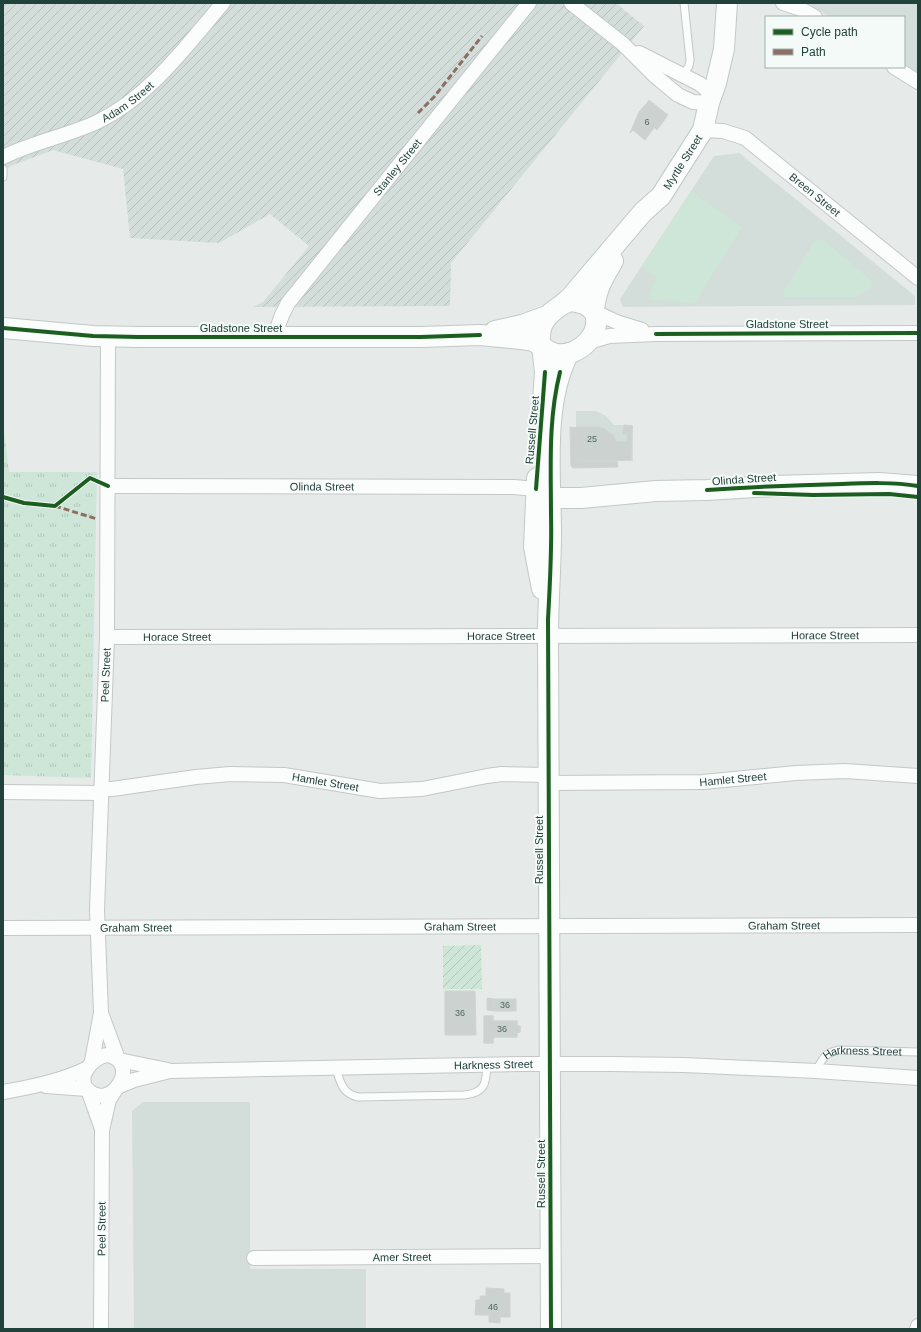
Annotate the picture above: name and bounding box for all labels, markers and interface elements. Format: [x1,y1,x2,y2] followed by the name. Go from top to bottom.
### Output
[765,16,905,68] legend
[801,25,858,39] text: Cycle path
[801,45,826,59] text: Path
[100,79,156,125] street label: Adam Street
[644,117,650,127] house number: 6
[661,132,704,192] street label: Myrtle Street
[371,136,423,198] street label: Stanley Street
[787,170,843,219] street label: Breen Street
[746,318,828,330] street label: Gladstone Street
[200,322,282,334] street label: Gladstone Street
[523,395,541,465] street label: Russell Street
[587,434,597,444] house number: 25
[712,471,776,487] street label: Olinda Street
[290,480,354,493] street label: Olinda Street
[791,629,859,641] street label: Horace Street
[467,630,535,642] street label: Horace Street
[143,631,211,643] street label: Horace Street
[99,648,113,703] street label: Peel Street
[291,770,360,793] street label: Hamlet Street
[699,770,767,788] street label: Hamlet Street
[533,816,545,884] street label: Russell Street
[748,919,820,932] street label: Graham Street
[424,920,496,933] street label: Graham Street
[100,921,172,934] street label: Graham Street
[500,1000,510,1010] house number: 36
[455,1008,465,1018] house number: 36
[497,1024,507,1034] house number: 36
[821,1044,902,1061] street label: Harkness Street
[454,1058,533,1071] street label: Harkness Street
[535,1140,547,1208] street label: Russell Street
[95,1202,108,1256] street label: Peel Street
[373,1251,431,1263] street label: Amer Street
[488,1302,498,1312] house number: 46

